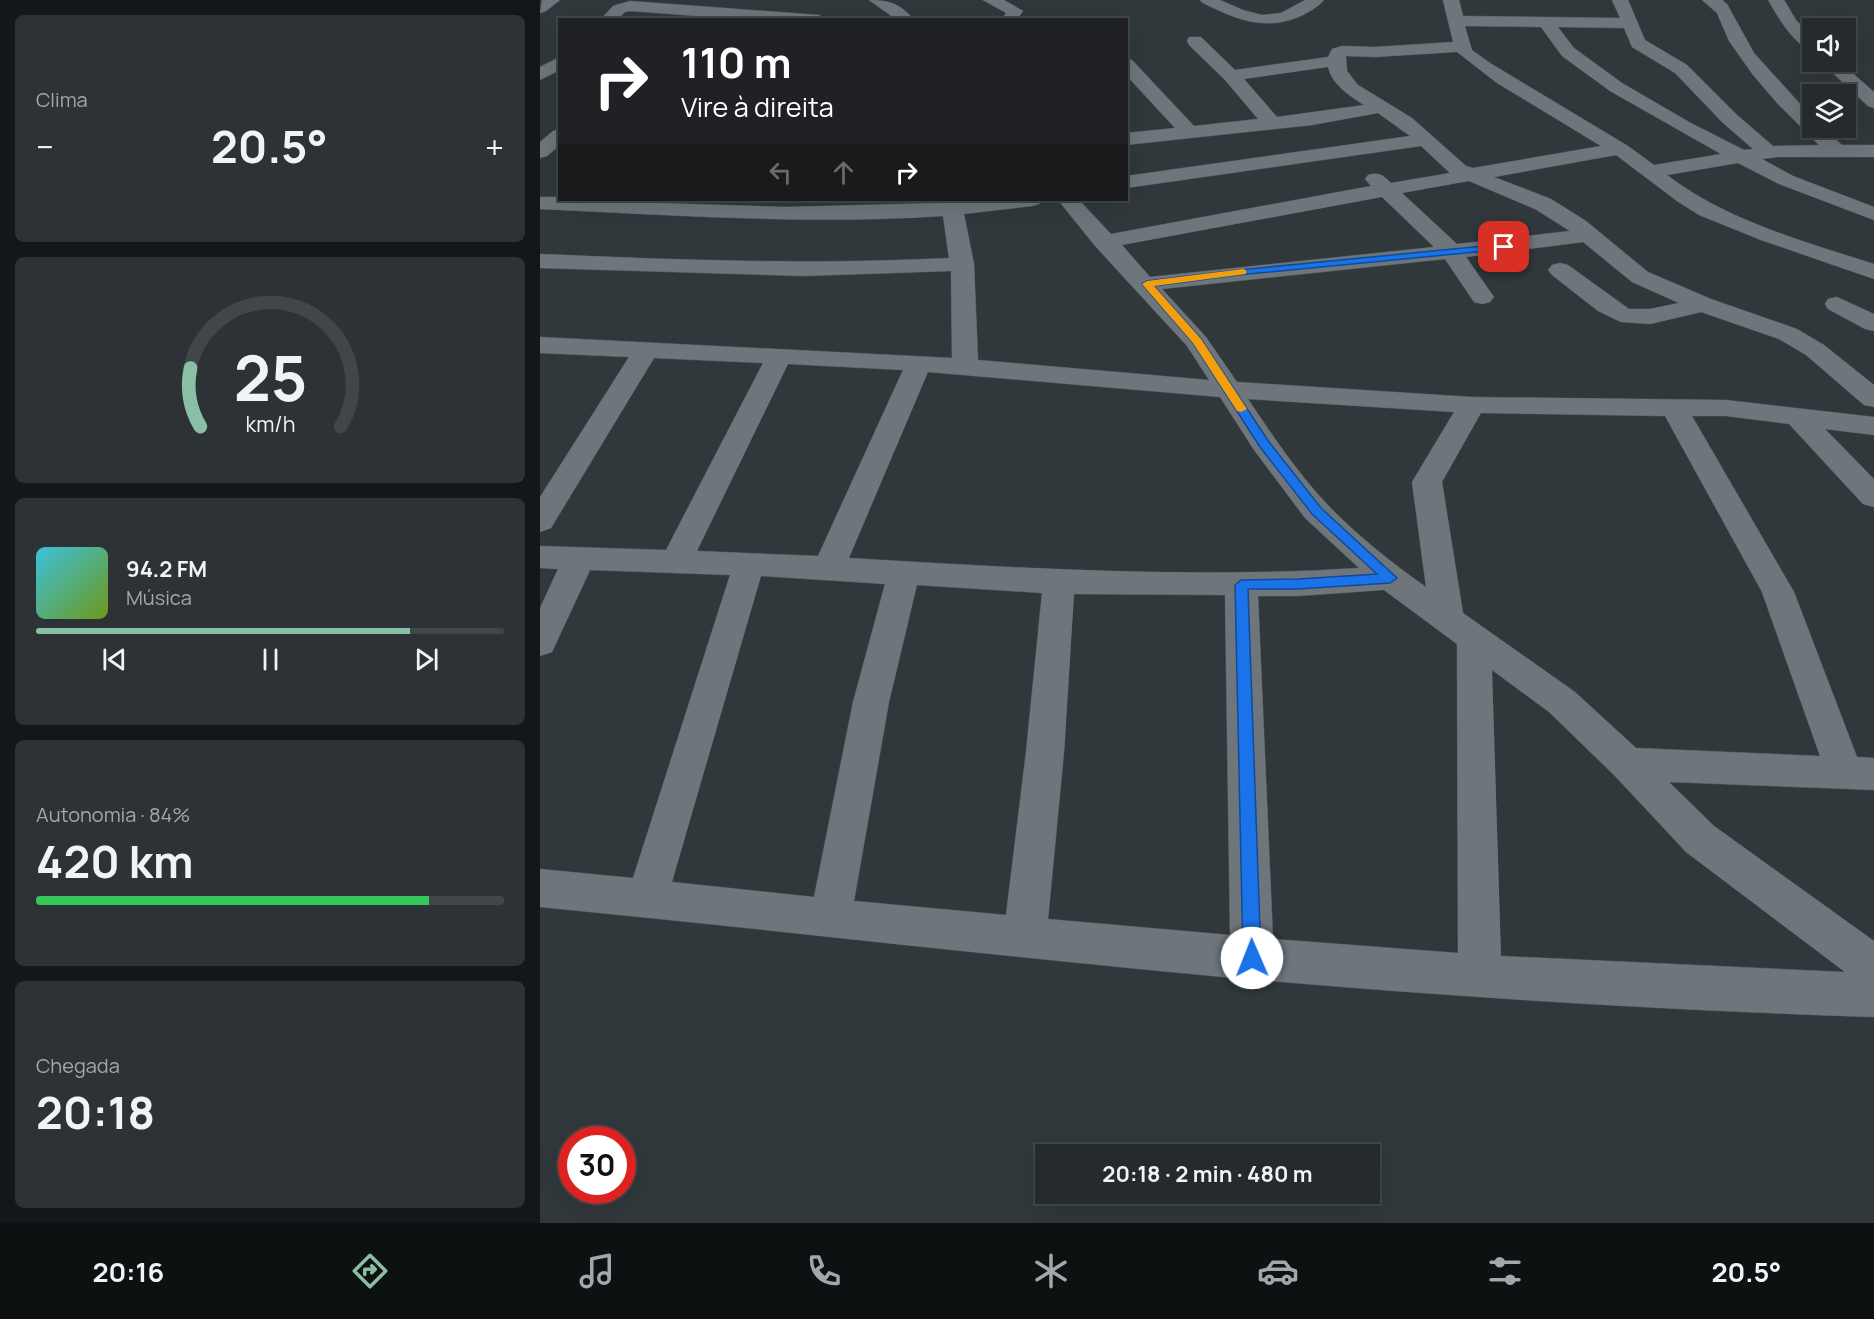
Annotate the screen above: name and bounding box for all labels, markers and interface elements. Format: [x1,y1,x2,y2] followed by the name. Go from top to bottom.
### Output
[1802,18,1856,138] map controls
[1802,18,1856,72] button: sound
[681,33,792,91] text: 110 m
[582,42,660,120] icon: right
[1802,84,1856,138] button: layers
[36,86,88,113] text: Clima
[681,88,834,125] text: Vire à direita
[211,115,328,177] text: 20.5°
[36,124,54,169] text: −
[485,124,504,169] text: +
[764,156,797,189] icon: left
[827,156,860,189] icon: ahead
[890,156,923,189] icon: right
[1478,221,1529,272] pin
[1487,230,1520,263] icon: arrive
[233,334,307,420] text: 25
[245,409,295,438] text: km/h
[126,554,207,584] text: 94.2 FM
[126,584,192,611] text: Música
[98,643,131,676] icon: previous
[254,643,287,676] icon: pause
[410,643,443,676] icon: next
[36,801,190,828] text: Autonomia · 84%
[36,830,193,892] text: 420 km
[1220,926,1284,990] position arrow
[36,1052,120,1079] text: Chegada
[36,1081,155,1143] text: 20:18
[558,1126,636,1204] speed limit sign: 30
[1102,1159,1313,1189] text: 20:18 · 2 min · 480 m
[349,1250,391,1292] icon: directions
[576,1250,618,1292] icon: music
[803,1250,845,1292] icon: phone
[1030,1250,1072,1292] icon: climate
[1257,1250,1299,1292] icon: car
[1484,1250,1526,1292] icon: filters
[93,1253,164,1290] text: 20:16
[1711,1253,1781,1290] text: 20.5°

